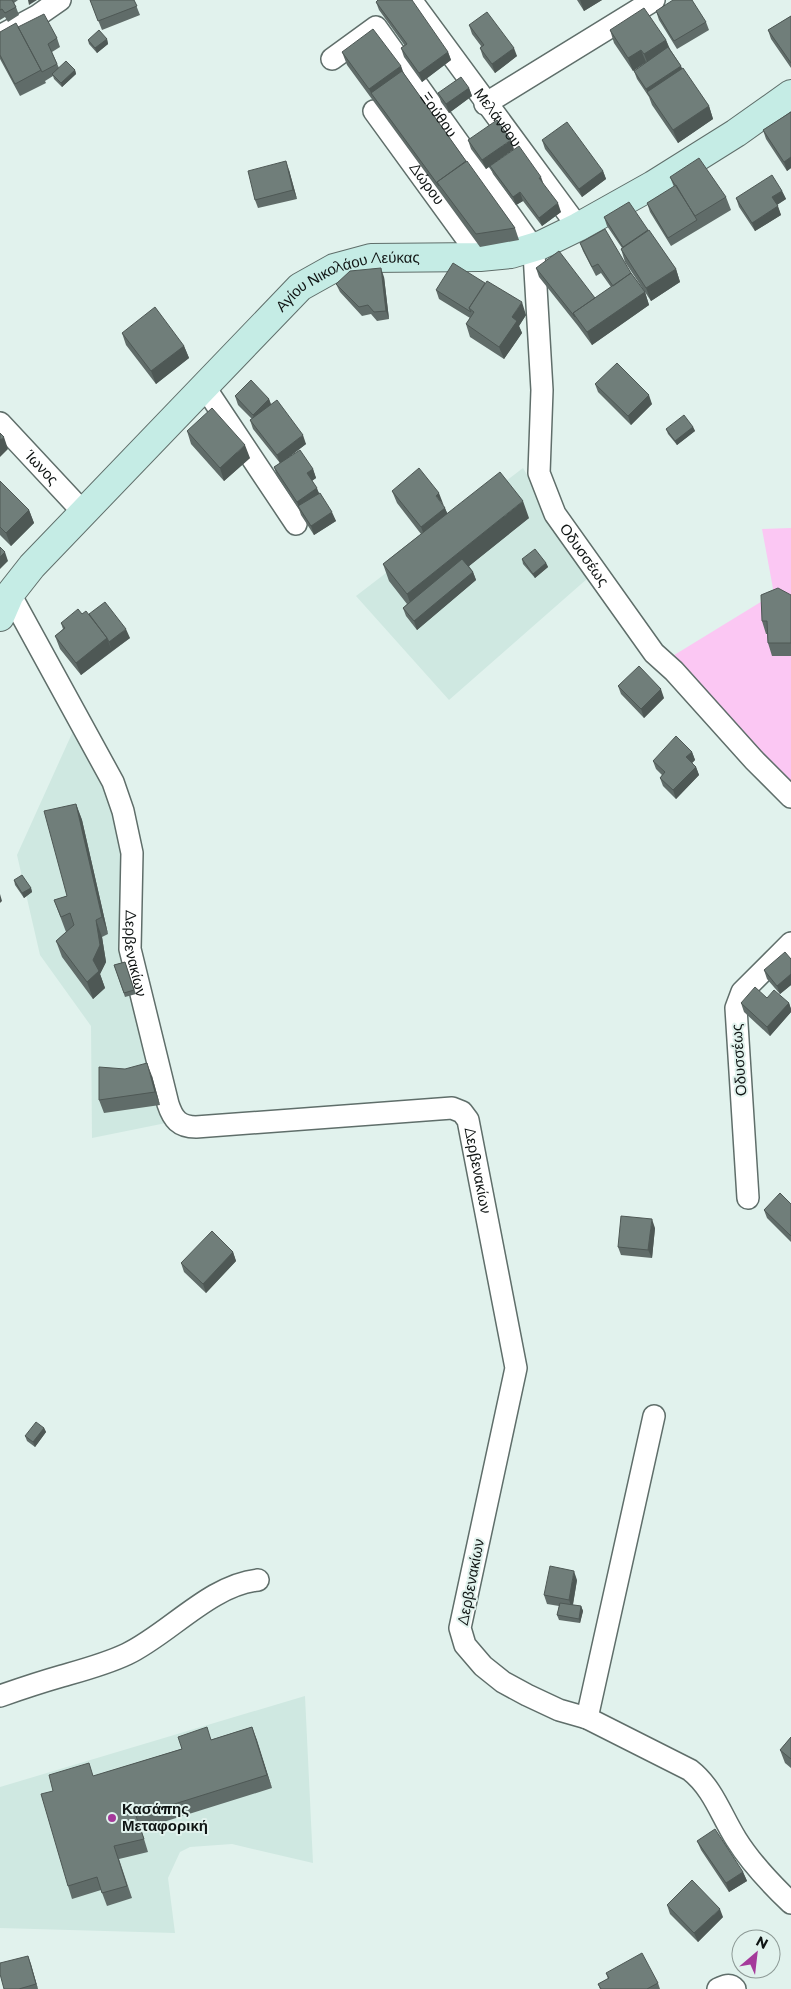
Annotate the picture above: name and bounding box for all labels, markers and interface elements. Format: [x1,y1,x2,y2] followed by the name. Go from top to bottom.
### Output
[470,84,526,150] street label: Μελάνθου
[416,88,461,141] street label: Ξούθου
[406,159,449,208] street label: Δώρου
[271,248,420,316] street label: Αγίου Νικολάου Λεύκας
[21,445,63,489] street label: Ίωνος
[556,520,613,590] street label: Οδυσσέως
[121,910,151,999] street label: Δερβενακίων
[727,1023,751,1097] street label: Οδυσσέως
[461,1126,496,1215] street label: Δερβενακίων
[453,1537,488,1627] street label: Δερβενακίων
[122,1799,208,1835] place label: Κασάπης Μεταφορική
[106,1812,118,1824] marker: Κασάπης Μεταφορική
[731,1929,781,1979] north arrow
[753,1932,771,1953] text: N

